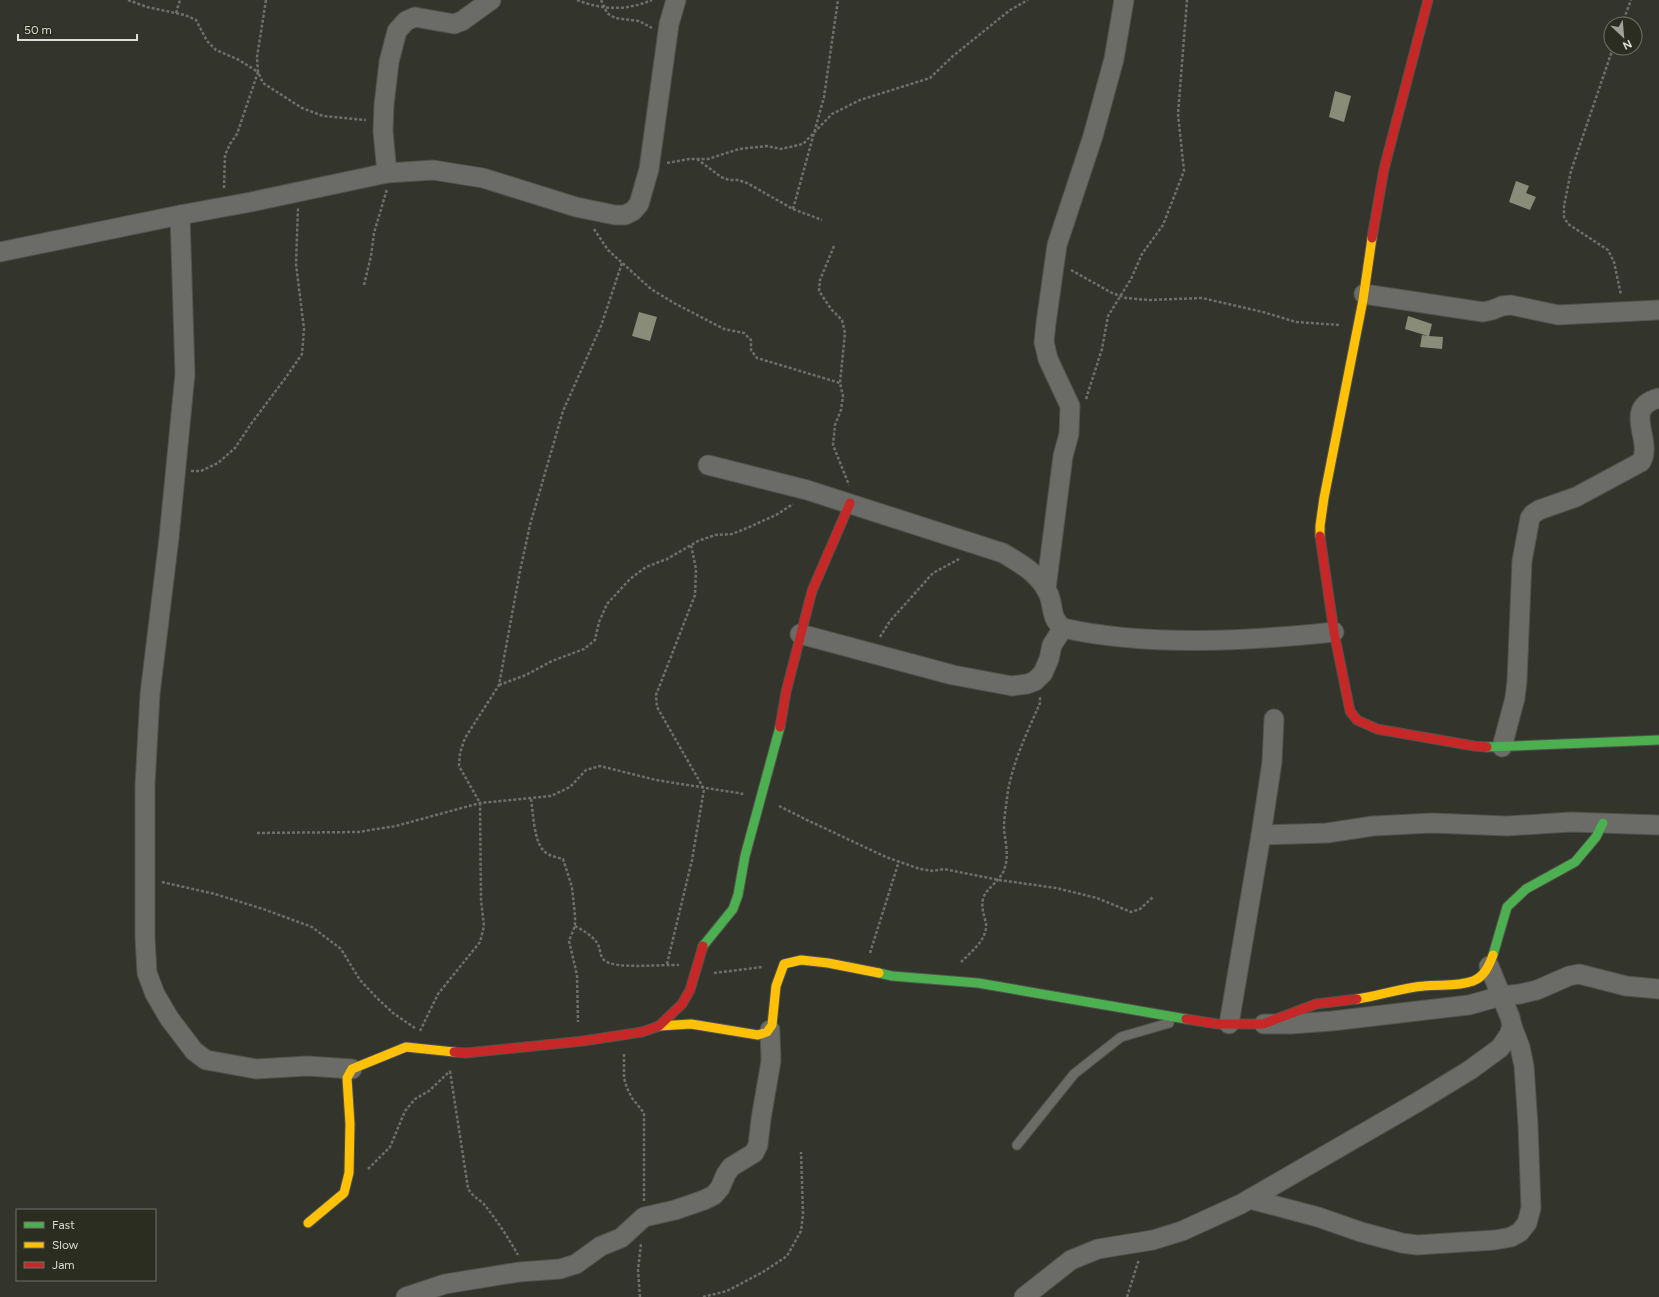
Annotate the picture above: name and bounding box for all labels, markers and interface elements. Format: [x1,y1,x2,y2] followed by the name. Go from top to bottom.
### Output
[18,16,137,42] scale bar
[1603,16,1643,56] north arrow
[24,23,52,37] text: 50 m
[1620,37,1634,52] text: N
[16,1209,156,1281] legend
[52,1218,75,1232] text: Fast
[52,1238,79,1252] text: Slow
[52,1258,75,1272] text: Jam

